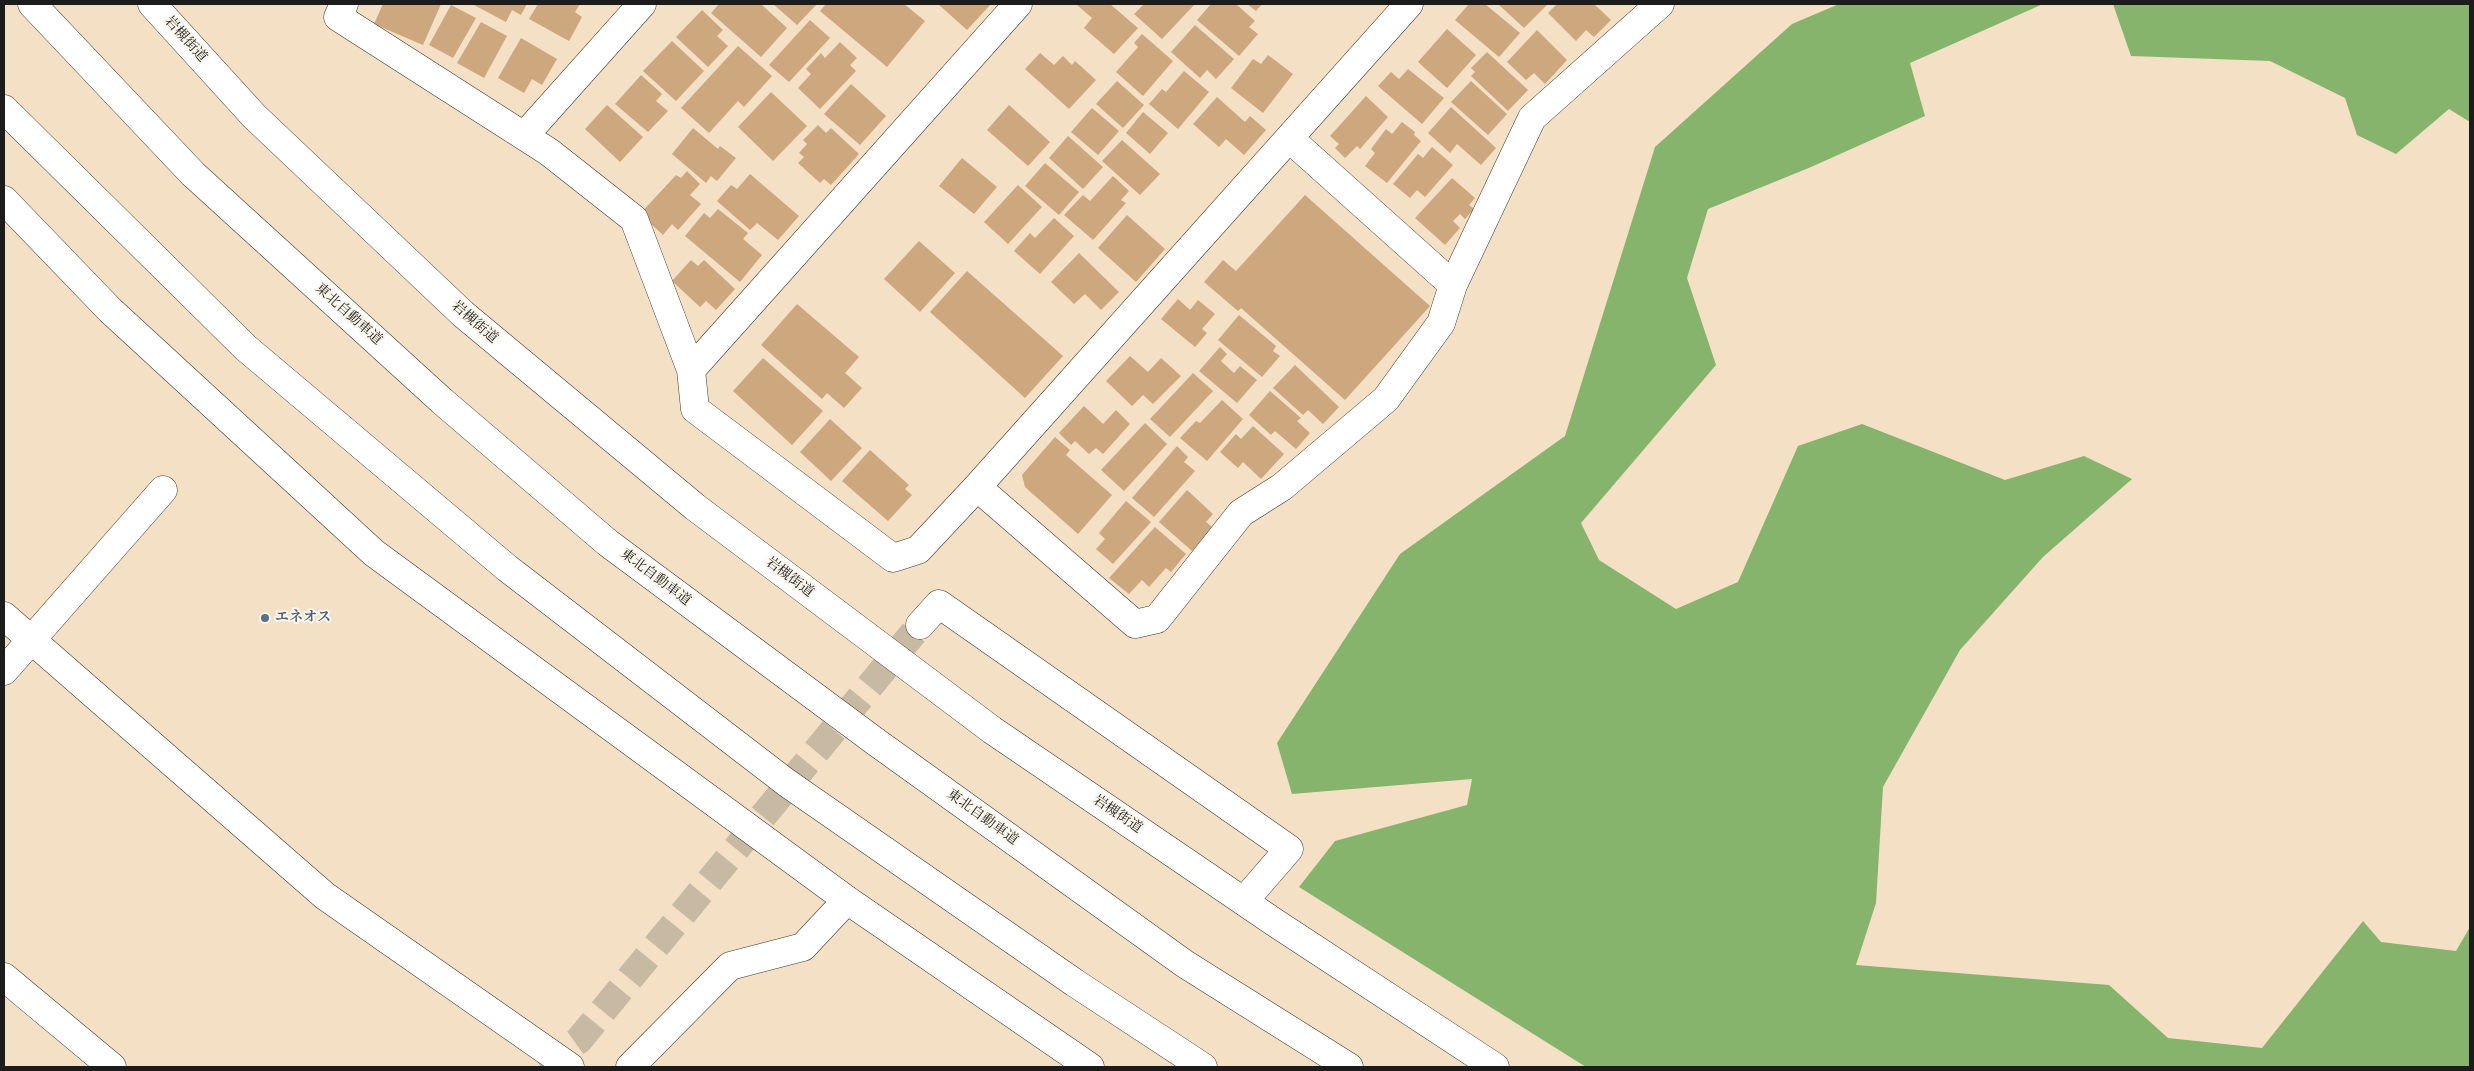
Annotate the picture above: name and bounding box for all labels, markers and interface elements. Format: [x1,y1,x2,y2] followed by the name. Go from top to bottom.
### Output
[160,14,210,66] street label: 岩槻街道
[311,281,385,349] street label: 東北自動車道
[447,298,501,348] street label: 岩槻街道
[616,546,694,610] street label: 東北自動車道
[762,554,816,602] street label: 岩槻街道
[275,610,331,626] place label: エネオス
[259,612,271,624] marker: エネオス
[943,787,1021,849] street label: 東北自動車道
[1089,792,1145,838] street label: 岩槻街道

